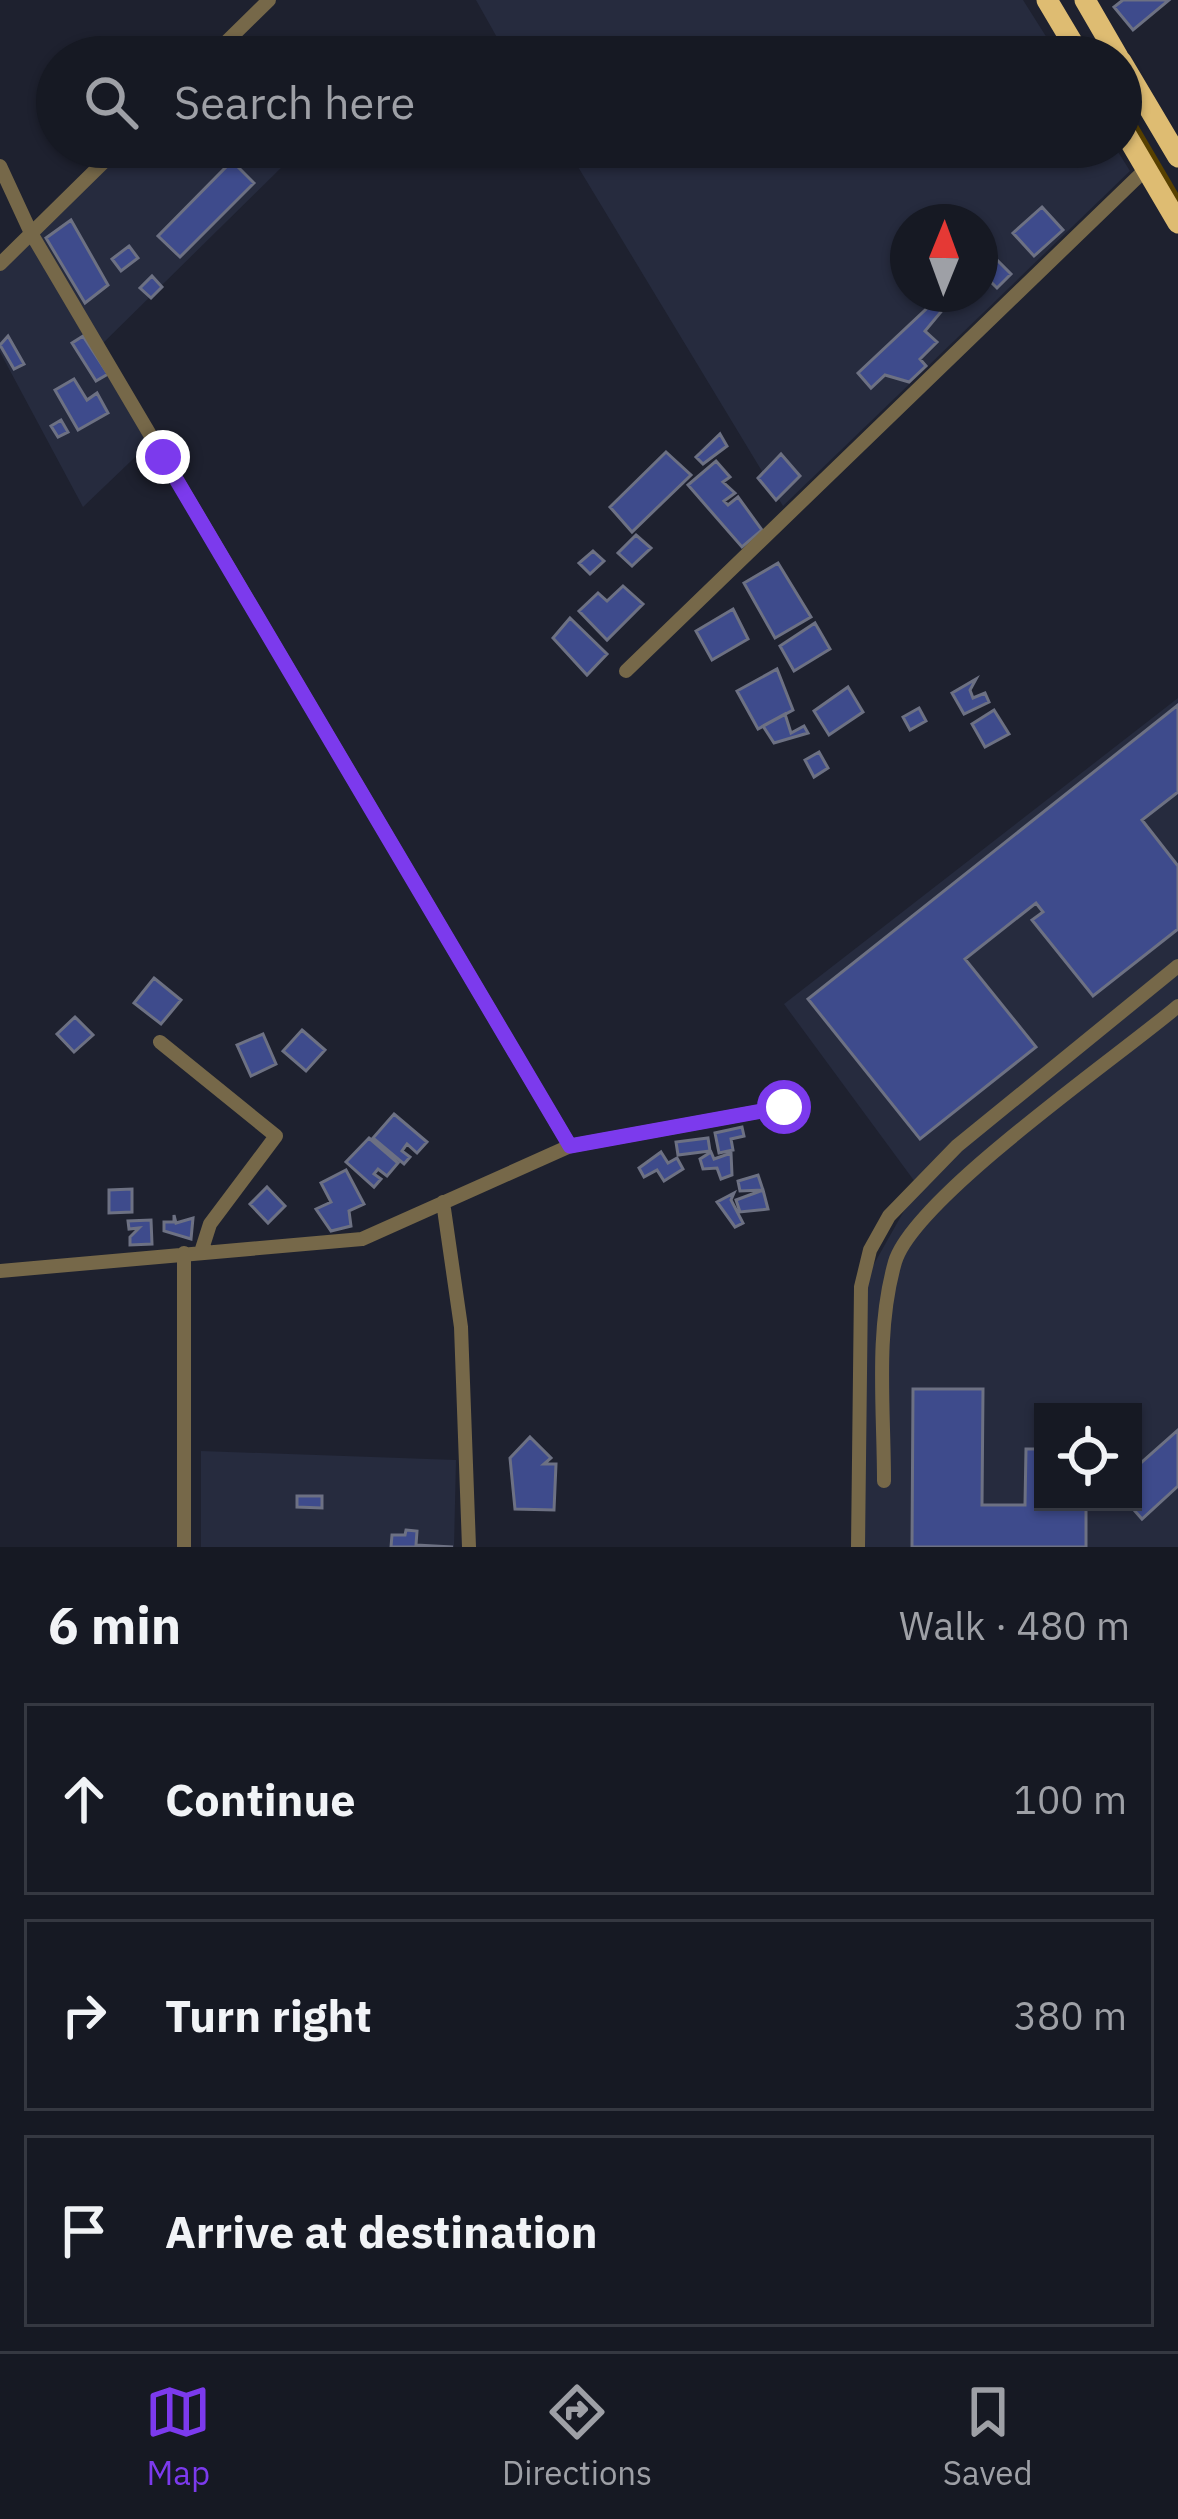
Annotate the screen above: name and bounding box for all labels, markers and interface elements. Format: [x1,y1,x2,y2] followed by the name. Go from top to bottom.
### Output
[36,36,1142,168] search box
[78,69,144,135] icon: search
[174,73,415,131] text: Search here
[890,204,998,312] north arrow
[136,430,190,484] route end
[757,1080,811,1134] route start
[1034,1403,1142,1511] map controls
[1034,1403,1142,1511] button: locate
[48,1592,181,1658] text: 6 min
[899,1600,1130,1651] text: Walk · 480 m
[51,1766,117,1832] icon: ahead
[165,1770,356,1828] text: Continue
[1014,1774,1127,1825] text: 100 m
[51,1982,117,2048] icon: right
[165,1986,372,2044] text: Turn right
[1014,1990,1127,2041] text: 380 m
[51,2198,117,2264] icon: arrive
[165,2202,598,2260] text: Arrive at destination
[145,2379,211,2494] tab: Map
[502,2379,652,2494] tab: Directions
[943,2379,1033,2494] tab: Saved

